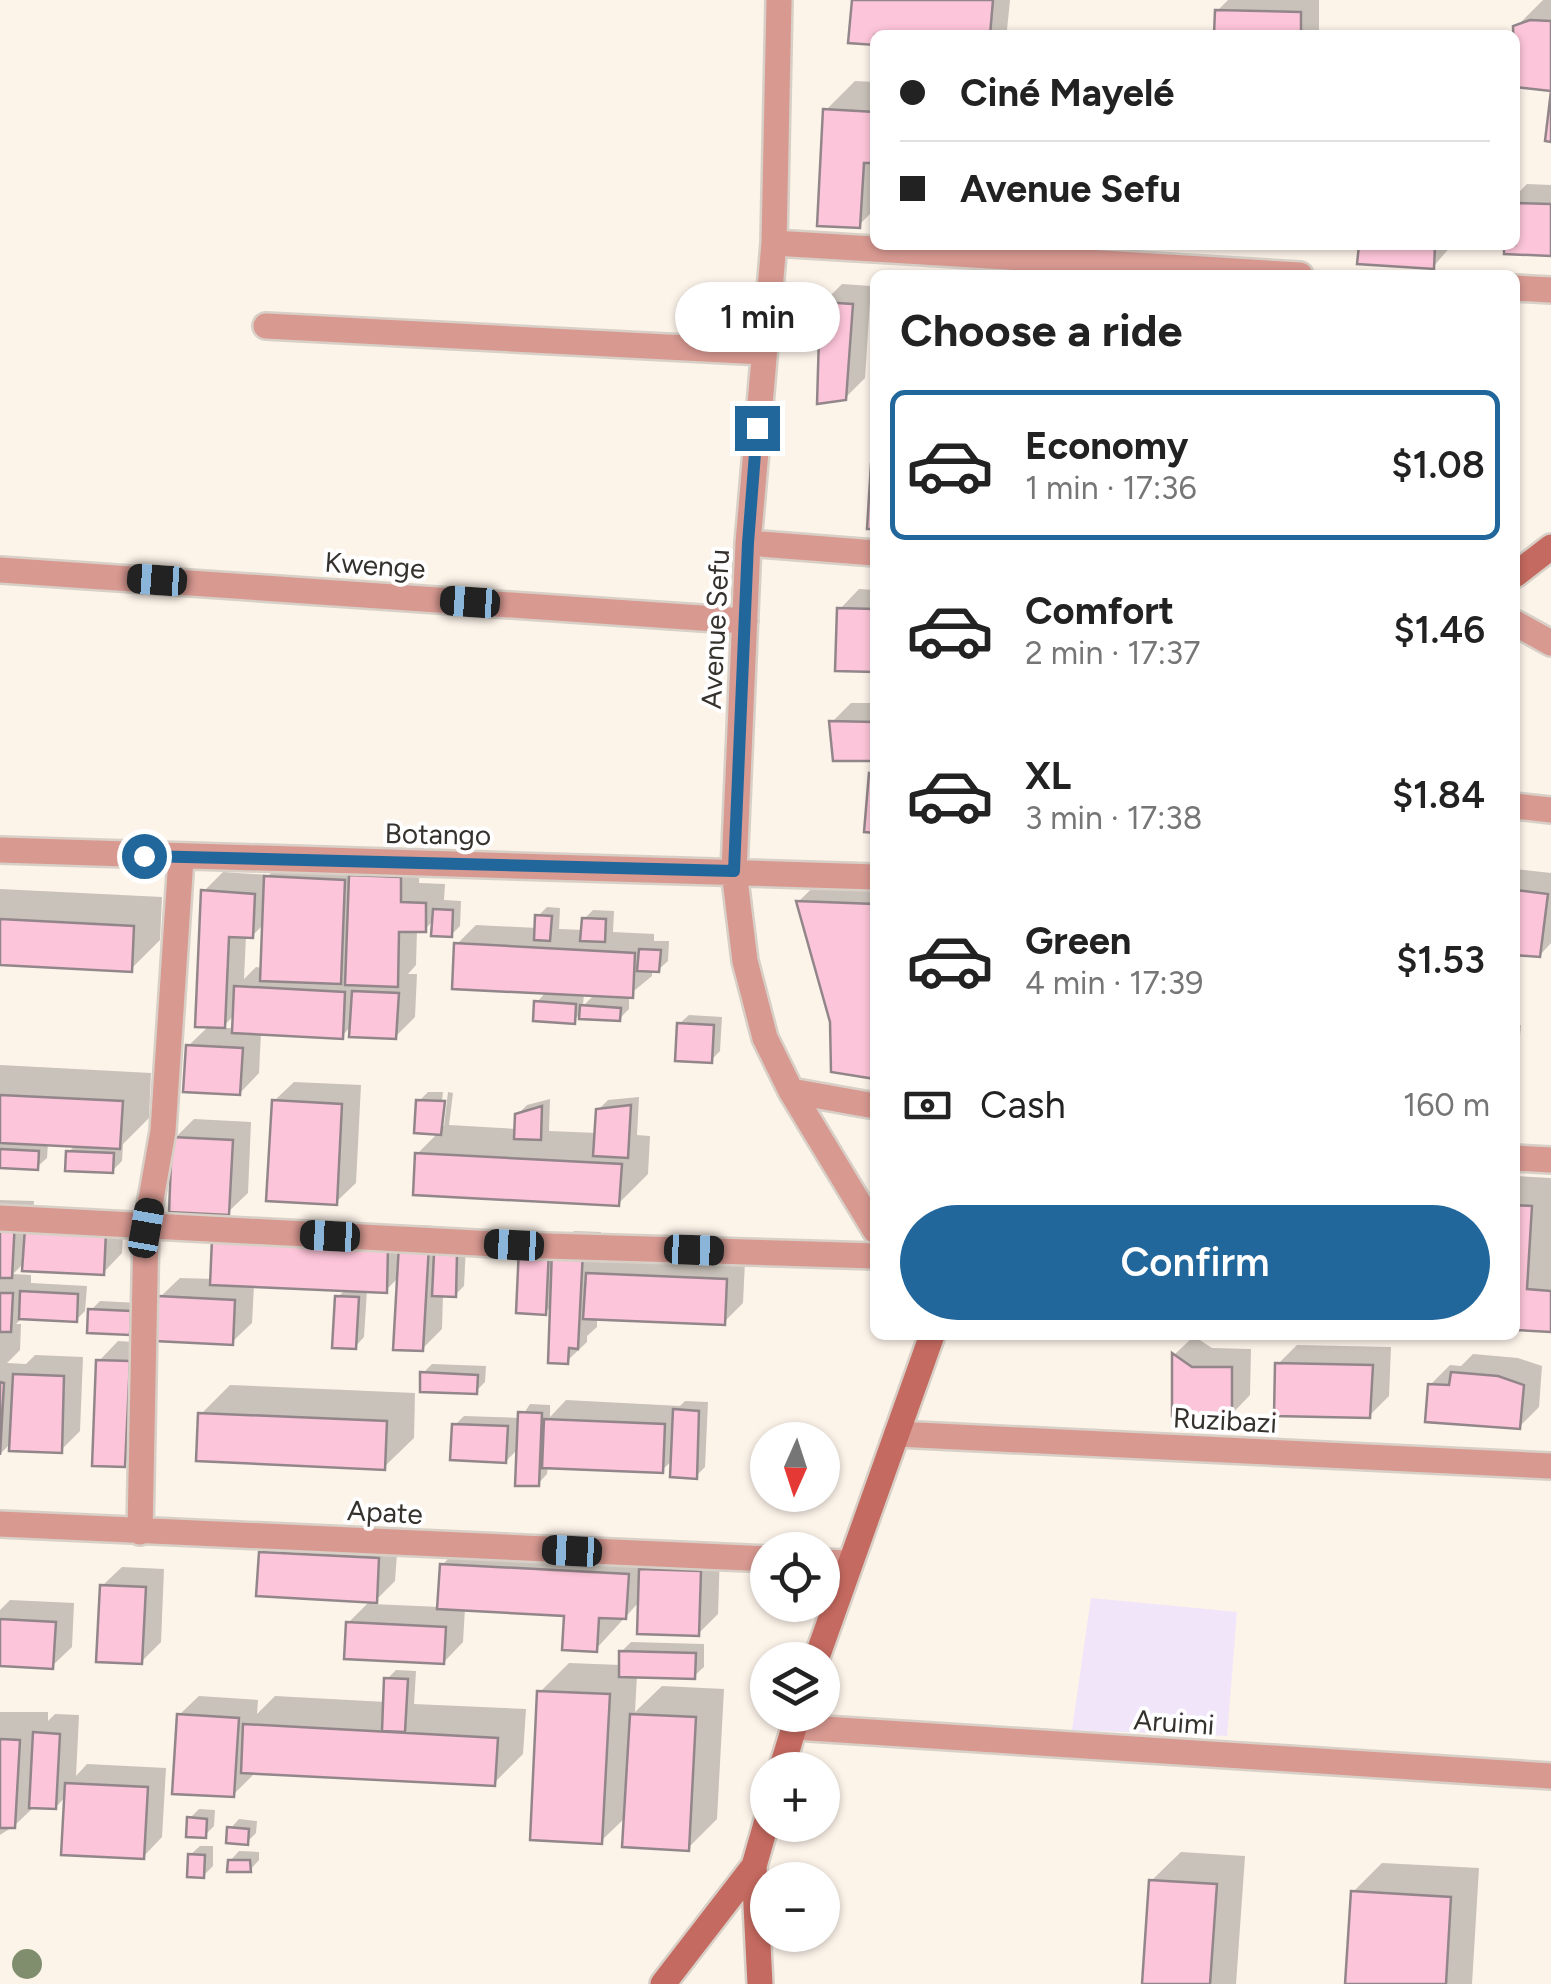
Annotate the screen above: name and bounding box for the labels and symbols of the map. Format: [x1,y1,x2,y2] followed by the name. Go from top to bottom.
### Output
[674,283,840,353] callout: 1 min
[735,406,780,451] route end
[323,545,427,585] street label: Kwenge
[694,548,736,710] street label: Avenue Sefu
[126,563,188,597] car
[439,585,501,619] car
[384,816,492,852] street label: Botango
[122,834,167,879] route start
[126,1196,166,1260] car
[299,1219,361,1253] car
[483,1228,545,1262] car
[663,1234,725,1266] car
[1172,1400,1278,1440] street label: Ruzibazi
[750,1422,840,1512] north arrow
[346,1493,424,1531] street label: Apate
[541,1534,603,1568] car
[1132,1702,1216,1742] street label: Aruimi

